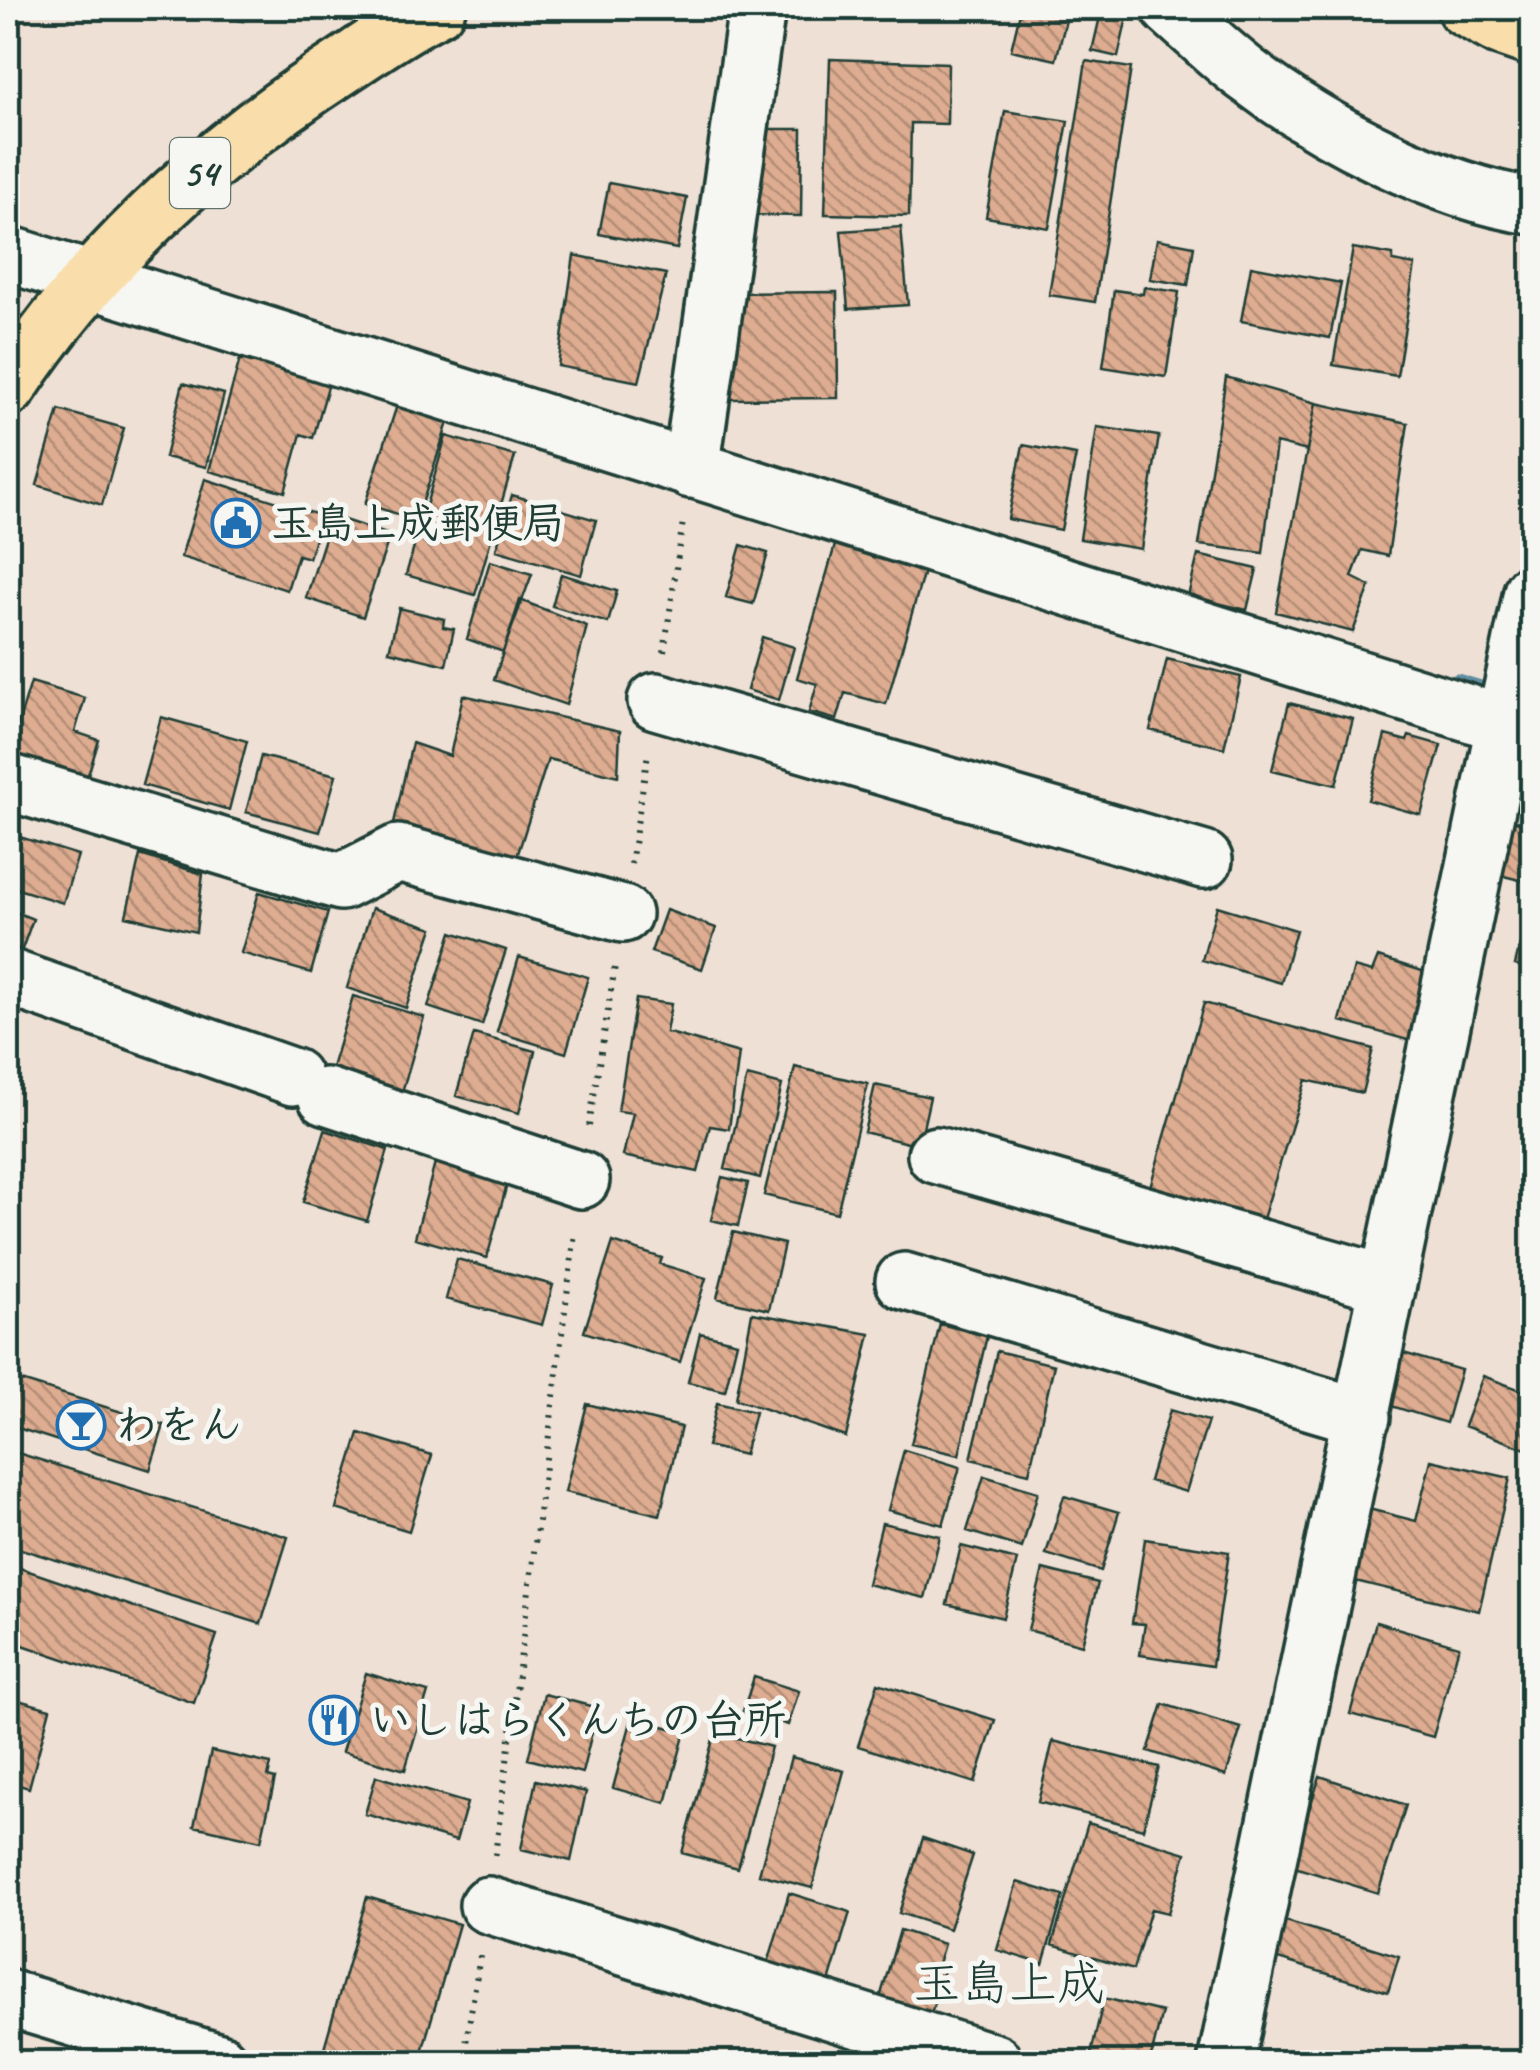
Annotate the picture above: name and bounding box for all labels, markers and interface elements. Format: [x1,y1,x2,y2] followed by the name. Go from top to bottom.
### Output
[170,138,230,208] road number: 54
[210,497,262,549] public building icon: 玉島上成郵便局
[271,497,565,550] place label: 玉島上成郵便局
[55,1399,107,1451] bar icon: わをん
[116,1399,242,1452] place label: わをん
[308,1694,360,1746] restaurant icon: いしはらくんちの台所
[369,1694,786,1747] place label: いしはらくんちの台所
[913,1953,1105,2013] district label: 玉島上成

